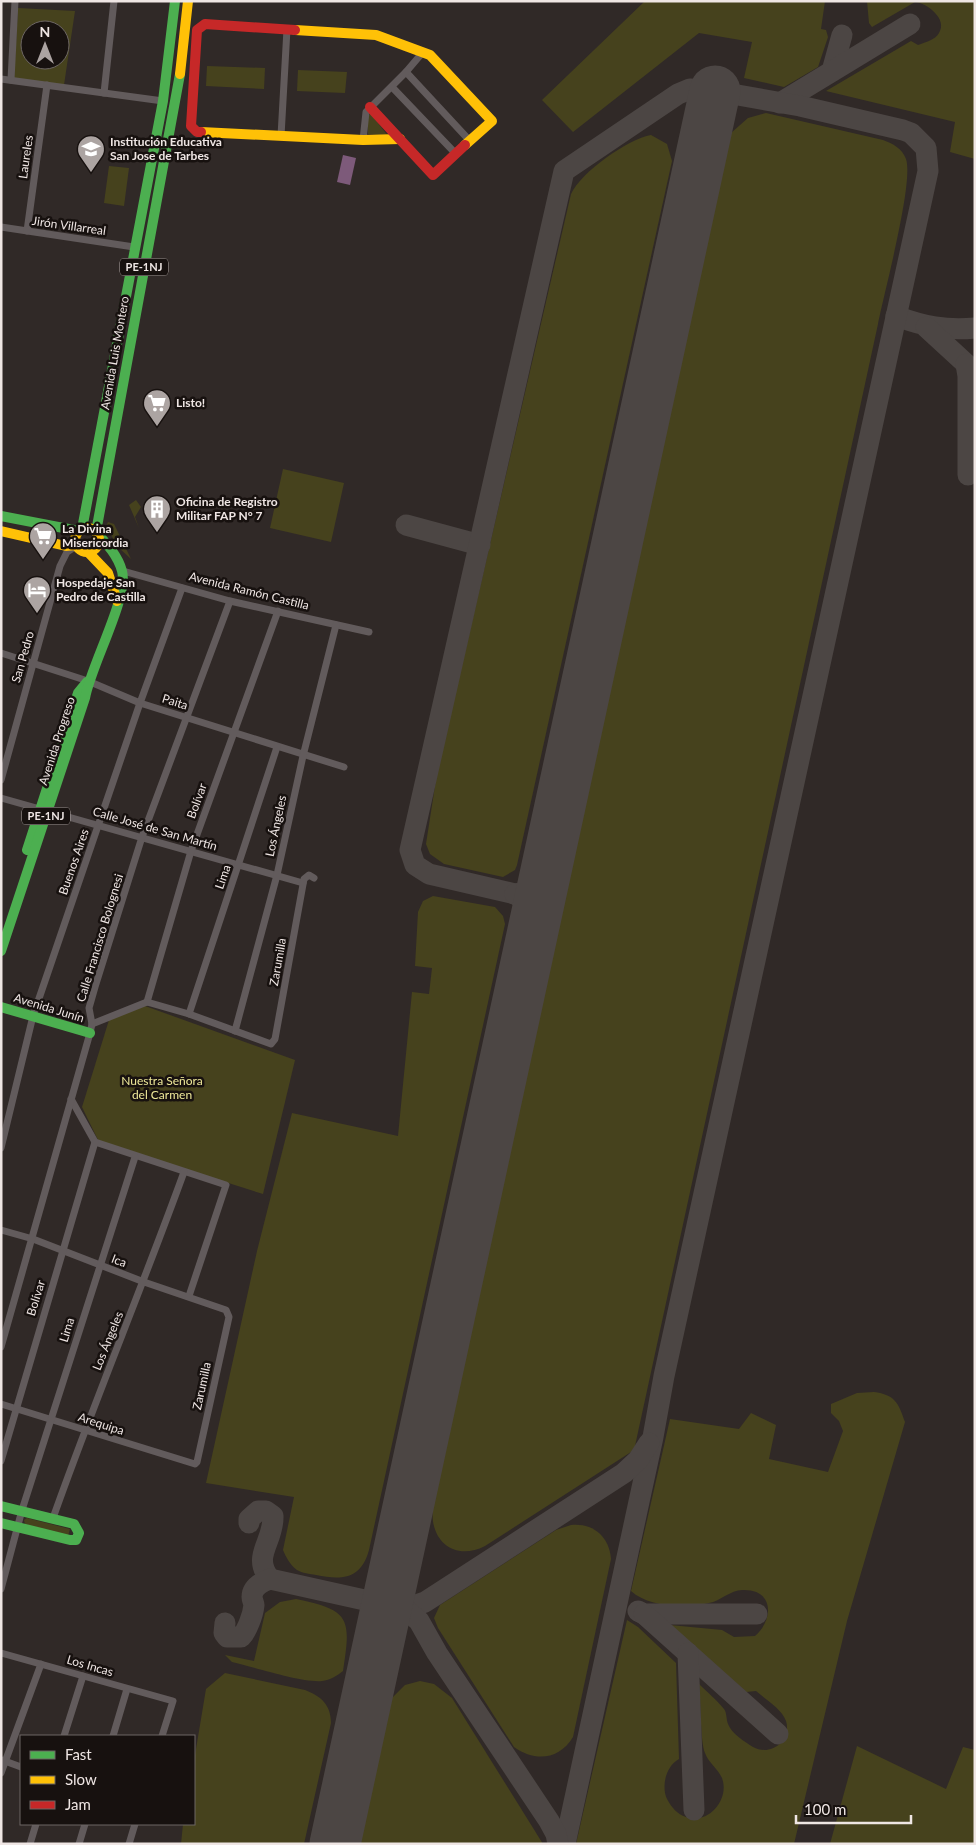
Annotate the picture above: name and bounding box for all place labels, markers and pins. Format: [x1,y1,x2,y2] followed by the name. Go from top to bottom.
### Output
[76,134,106,173] school or university icon: Institución Educativa San Jose de Tarbes
[110,134,222,163] place label: Institución Educativa San Jose de Tarbes
[142,388,172,427] supermarket icon: Listo!
[176,395,205,410] place label: Listo!
[142,494,172,533] building icon: Oficina de Registro Militar FAP N° 7
[176,494,278,523] place label: Oficina de Registro Militar FAP N° 7
[28,521,58,560] supermarket icon: La Divina Misericordia
[62,521,128,550] place label: La Divina Misericordia
[22,575,52,614] hotel icon: Hospedaje San Pedro de Castilla
[56,575,146,604] place label: Hospedaje San Pedro de Castilla

